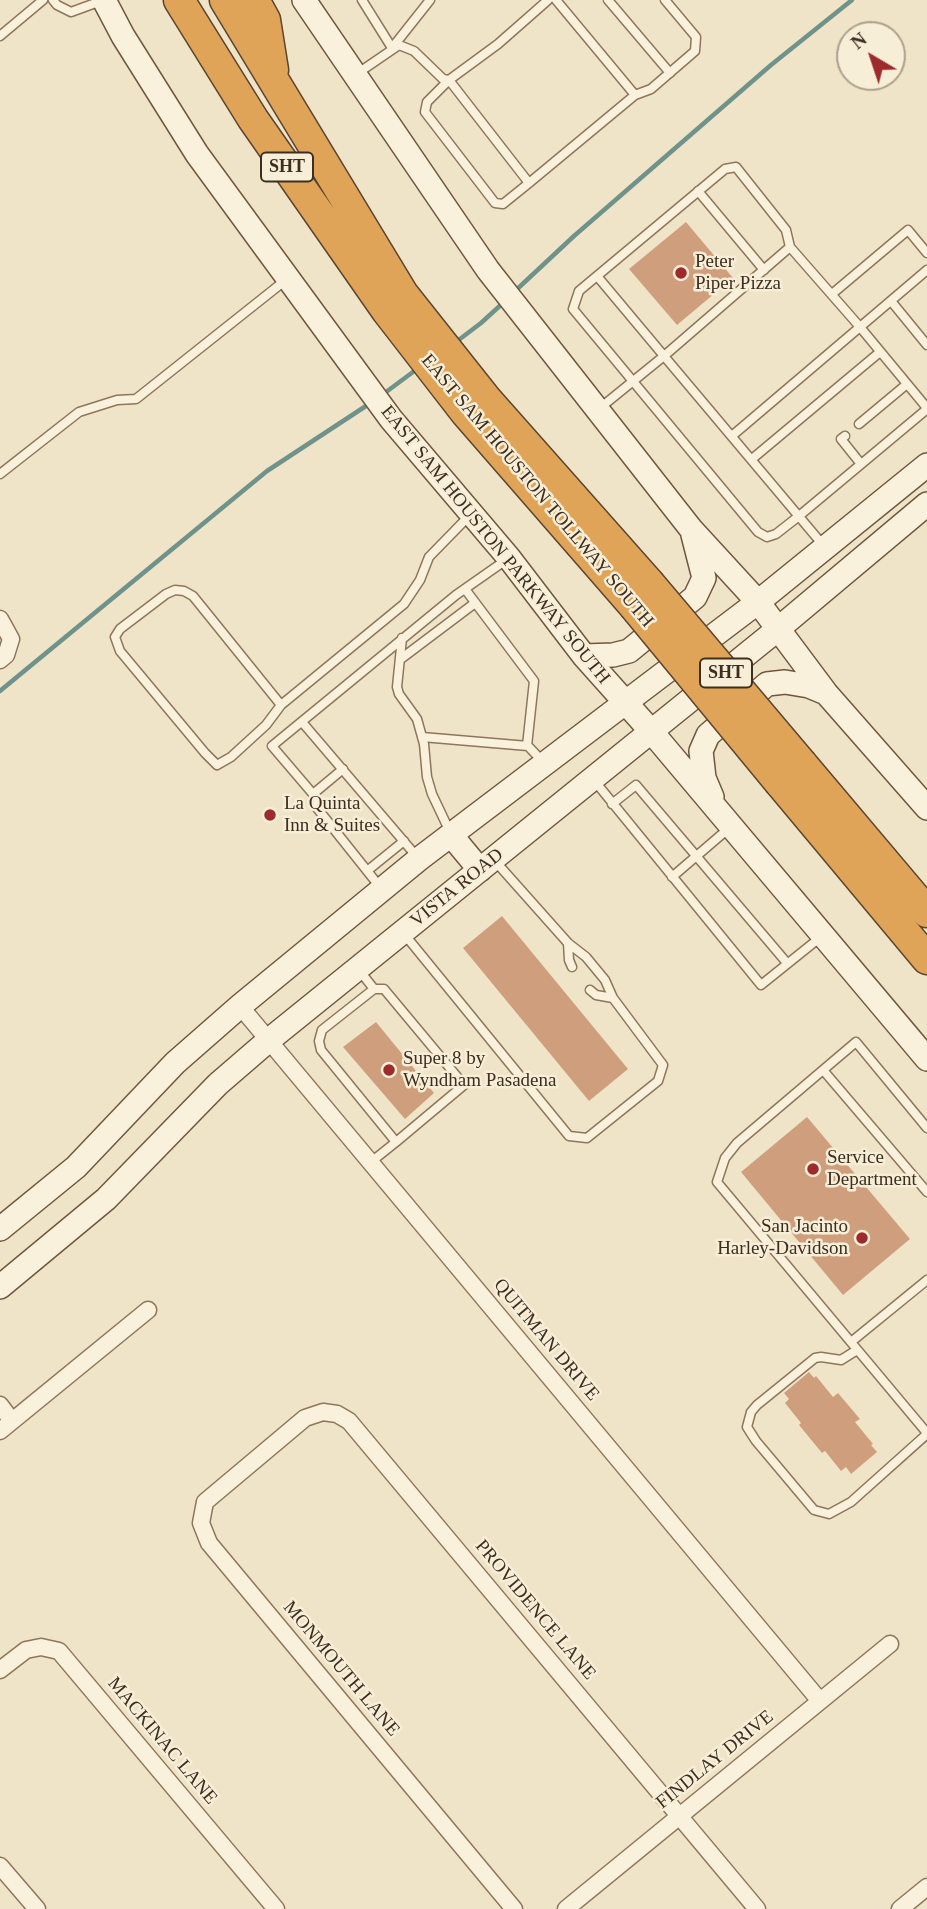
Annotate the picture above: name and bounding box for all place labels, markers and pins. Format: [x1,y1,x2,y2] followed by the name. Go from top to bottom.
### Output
[695,251,781,295] place label: Peter Piper Pizza
[673,265,689,281] marker: Peter Piper Pizza
[284,793,380,837] place label: La Quinta Inn & Suites
[262,807,278,823] marker: La Quinta Inn & Suites
[403,1048,556,1092] place label: Super 8 by Wyndham Pasadena
[381,1062,397,1078] marker: Super 8 by Wyndham Pasadena
[827,1147,917,1191] place label: Service Department
[805,1161,821,1177] marker: Service Department
[717,1216,848,1260] place label: San Jacinto Harley-Davidson
[854,1230,870,1246] marker: San Jacinto Harley-Davidson

